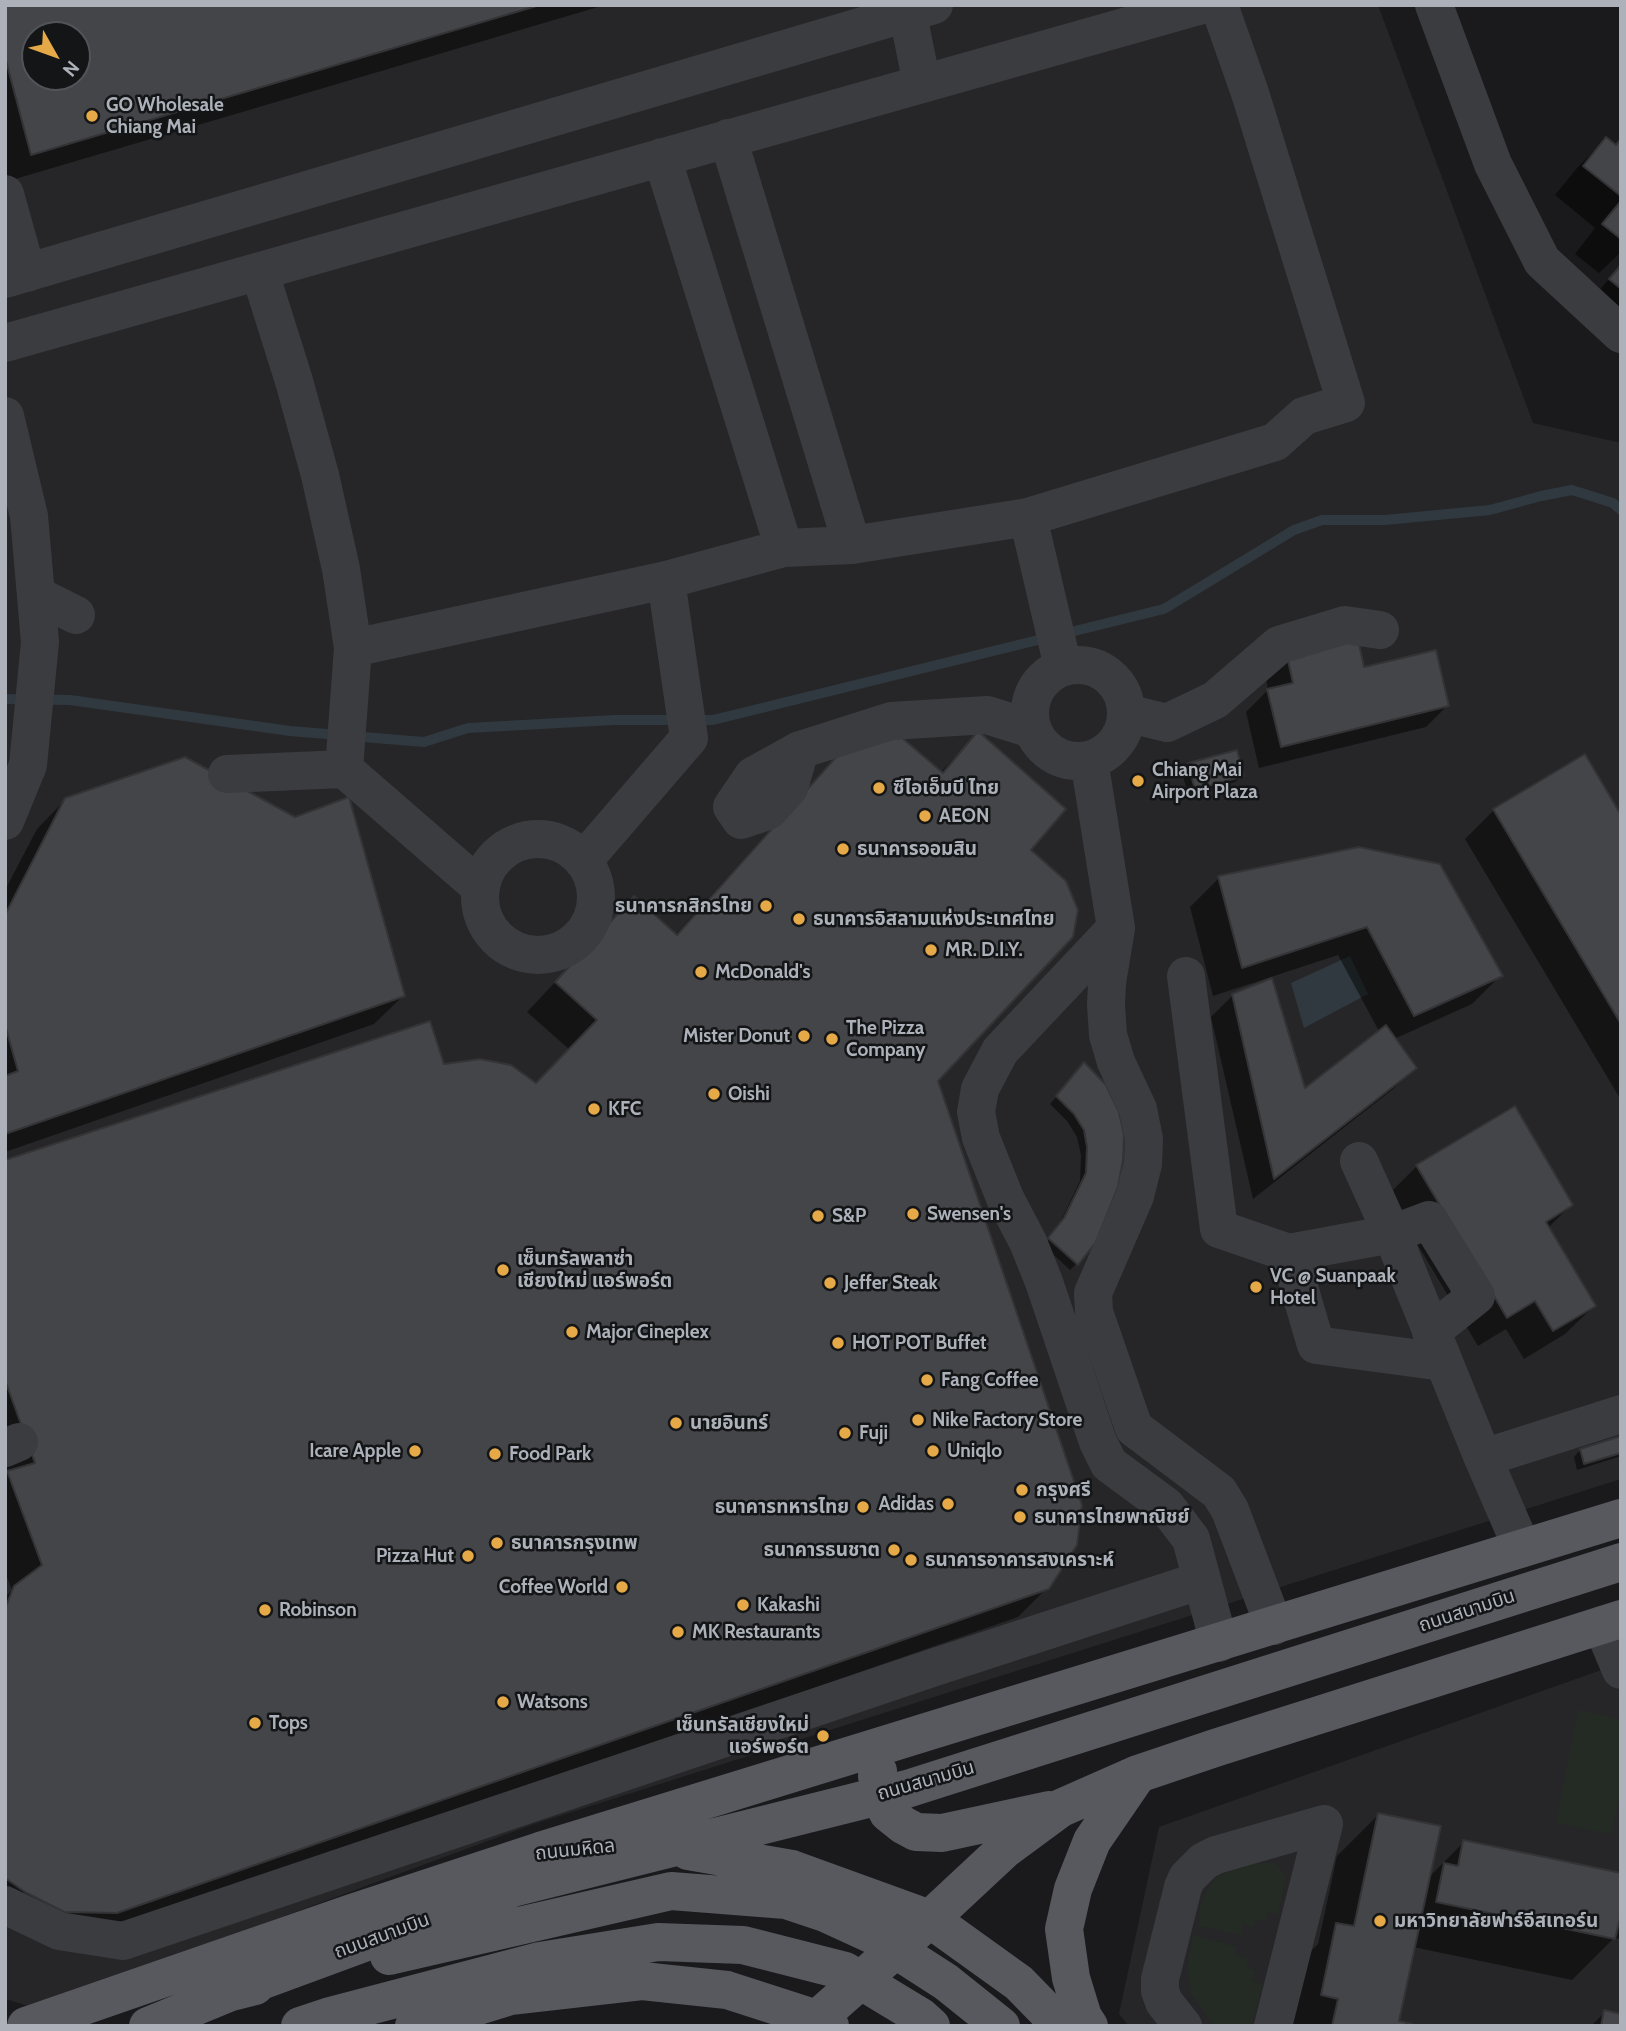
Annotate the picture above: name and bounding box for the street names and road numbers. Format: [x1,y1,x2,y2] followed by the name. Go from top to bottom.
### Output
[1416,1585,1518,1637] street label: ถนนสนามบิน
[875,1756,977,1806] street label: ถนนสนามบิน
[534,1834,616,1866] street label: ถนนมหิดล
[331,1908,433,1964] street label: ถนนสนามบิน

